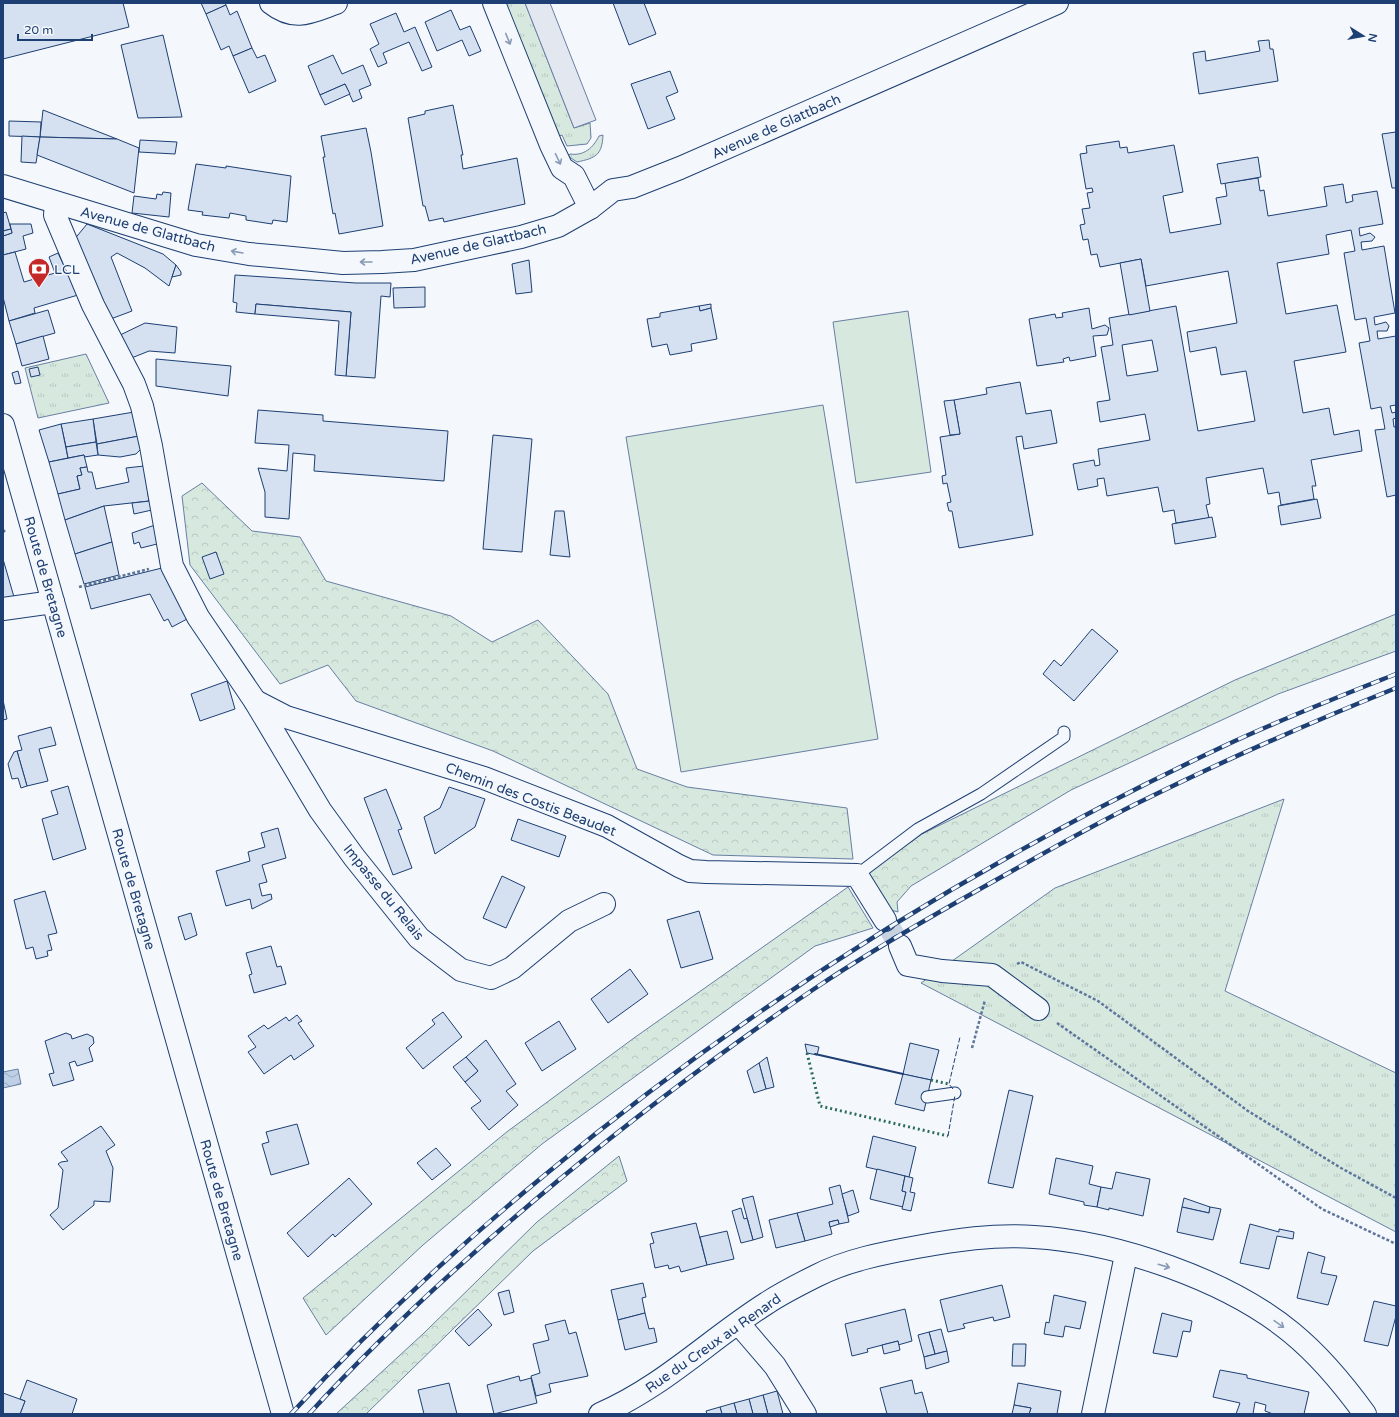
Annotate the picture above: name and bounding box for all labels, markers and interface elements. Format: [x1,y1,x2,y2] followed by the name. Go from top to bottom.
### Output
[18,16,92,42] scale bar
[1343,16,1383,56] north arrow
[24,23,53,37] text: 20 m
[1365,32,1380,43] text: N
[505,33,513,45] one-way arrow
[709,90,843,163] street label: Avenue de Glattbach
[555,153,562,165] one-way arrow
[78,203,217,256] street label: Avenue de Glattbach
[408,221,548,268] street label: Avenue de Glattbach
[231,248,244,256] one-way arrow
[26,256,52,289] bank icon: LCL
[360,258,373,266] one-way arrow
[54,261,80,278] place label: LCL
[20,515,71,640] street label: Route de Bretagne
[443,759,619,840] street label: Chemin des Costis Beaudet
[108,827,159,952] street label: Route de Bretagne
[340,841,428,944] street label: Impasse du Relais
[196,1138,247,1263] street label: Route de Bretagne
[1157,1263,1170,1270] one-way arrow
[642,1290,784,1397] street label: Rue du Creux au Renard
[1274,1320,1285,1328] one-way arrow

